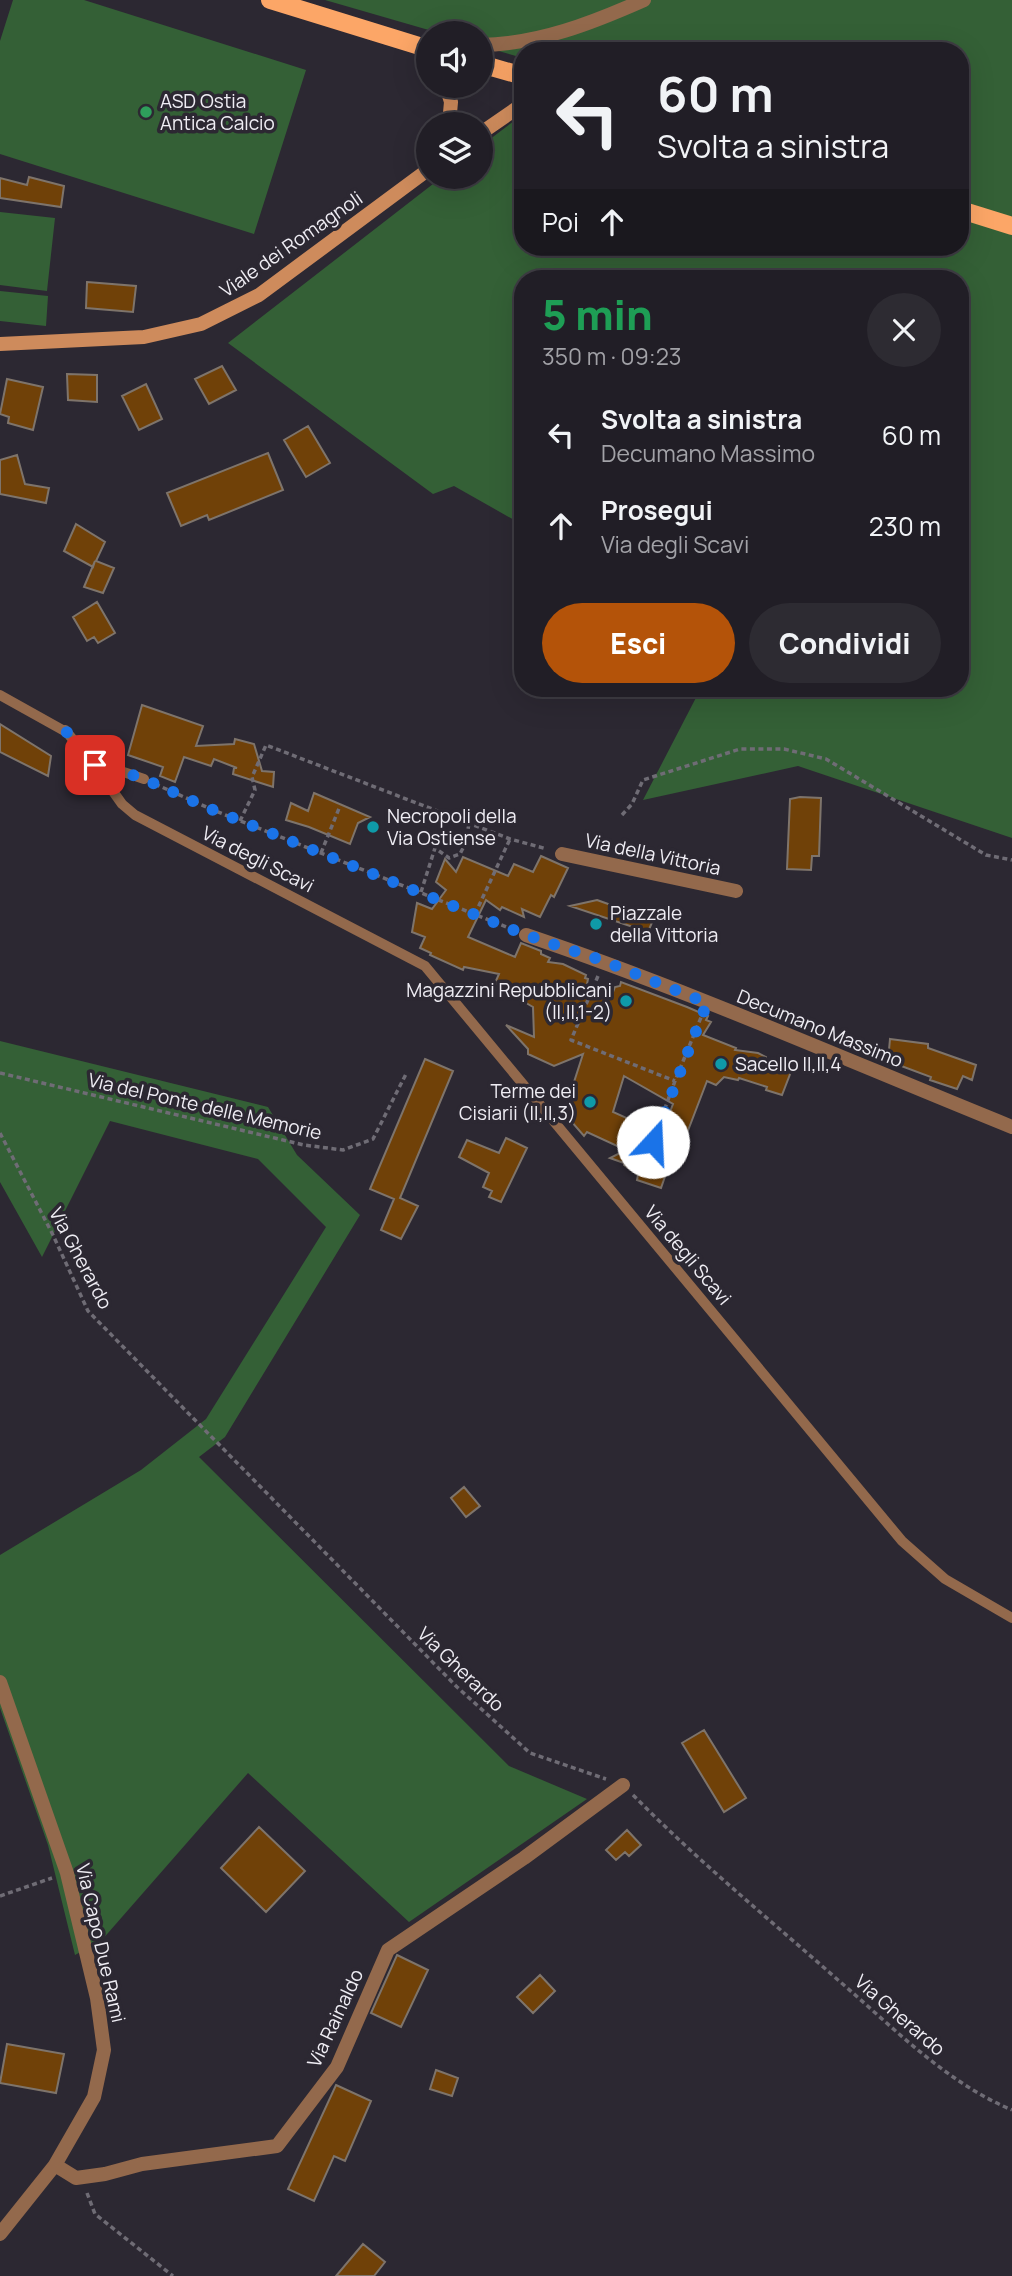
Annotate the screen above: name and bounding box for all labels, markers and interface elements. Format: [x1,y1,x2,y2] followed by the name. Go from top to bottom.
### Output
[416,21,493,189] map controls
[416,21,493,98] button: sound
[657,60,774,127] text: 60 m
[542,70,633,161] icon: left
[160,88,275,136] place label: ASD Ostia Antica Calcio
[138,104,154,120] marker: ASD Ostia Antica Calcio
[416,112,493,189] button: layers
[657,124,889,168] text: Svolta a sinistra
[215,185,367,303] street label: Viale dei Romagnoli
[593,203,631,241] icon: ahead
[542,204,579,240] text: Poi
[542,285,653,343] text: 5 min
[867,293,941,367] button: close
[542,340,682,372] text: 350 m · 09:23
[601,401,802,437] text: Svolta a sinistra
[542,416,580,454] icon: left
[882,417,941,453] text: 60 m
[601,437,815,469] text: Decumano Massimo
[601,492,713,528] text: Prosegui
[542,507,580,545] icon: ahead
[869,508,941,544] text: 230 m
[601,528,749,560] text: Via degli Scavi
[542,603,735,683] button: Esci
[749,603,941,683] button: Condividi
[65,735,125,795] pin
[76,746,114,784] icon: arrive
[387,803,516,851] place label: Necropoli della Via Ostiense
[365,819,381,835] marker: Necropoli della Via Ostiense
[197,820,319,898] street label: Via degli Scavi
[583,827,723,881] street label: Via della Vittoria
[610,900,718,948] place label: Piazzale della Vittoria
[588,916,604,932] marker: Piazzale della Vittoria
[406,977,612,1025] place label: Magazzini Repubblicani (II,II,1-2)
[733,983,907,1073] street label: Decumano Massimo
[618,993,634,1009] marker: Magazzini Repubblicani (II,II,1-2)
[735,1051,842,1077] place label: Sacello II,II,4
[713,1056,729,1072] marker: Sacello II,II,4
[86,1066,324,1146] street label: Via del Ponte delle Memorie
[459,1078,576,1126] place label: Terme dei Cisiarii (II,II,3)
[582,1094,598,1110] marker: Terme dei Cisiarii (II,II,3)
[616,1105,690,1179] position arrow
[639,1200,737,1310] street label: Via degli Scavi
[43,1203,119,1313] street label: Via Gherardo
[412,1621,510,1717] street label: Via Gherardo
[70,1861,132,2025] street label: Via Capo Due Rami
[301,1965,369,2071] street label: Via Rainaldo
[849,1968,951,2062] street label: Via Gherardo

